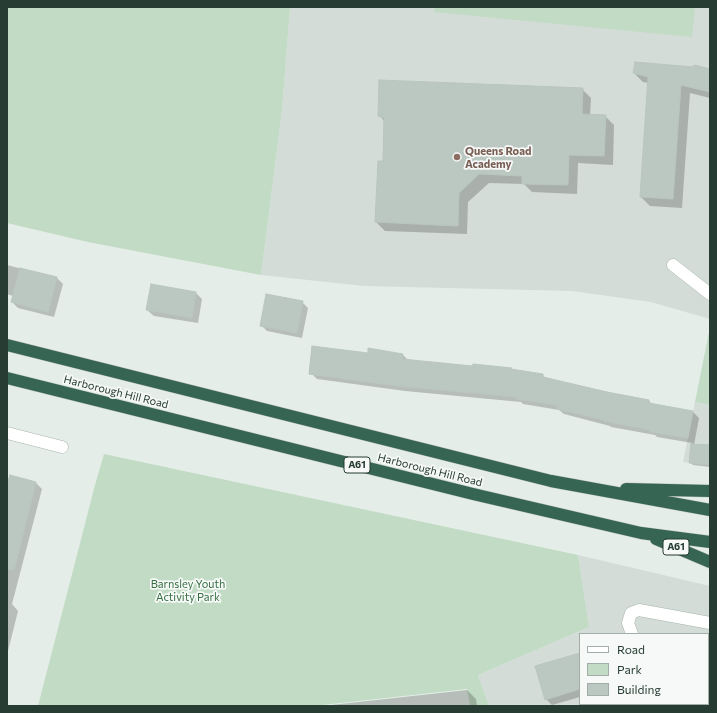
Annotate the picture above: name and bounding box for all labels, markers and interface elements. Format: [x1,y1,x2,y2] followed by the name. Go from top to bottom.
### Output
[465,144,531,170] place label: Queens Road Academy
[452,152,462,162] marker: Queens Road Academy
[62,373,170,411] street label: Harborough Hill Road
[376,451,484,489] street label: Harborough Hill Road
[344,457,370,473] road number: A61
[663,539,689,555] road number: A61
[151,577,225,603] park label: Barnsley Youth Activity Park
[579,633,709,705] legend
[617,642,645,656] text: Road
[617,662,642,676] text: Park
[617,682,661,696] text: Building

